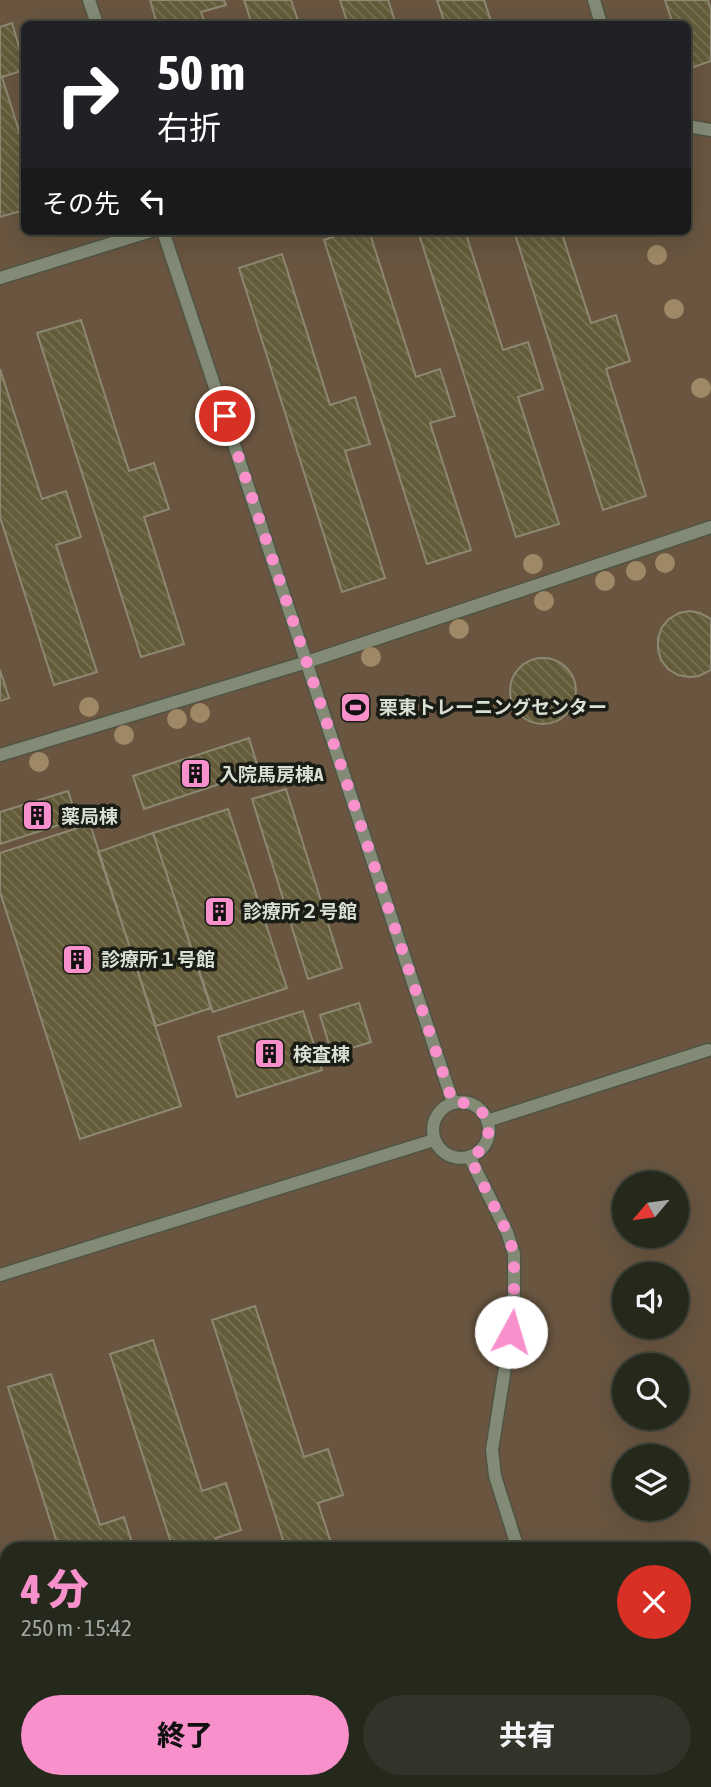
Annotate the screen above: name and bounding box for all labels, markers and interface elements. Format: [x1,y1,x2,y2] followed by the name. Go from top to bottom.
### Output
[157,44,245,100] text: 50 m
[42,49,133,140] icon: right
[157,109,221,146] text: 右折
[134,182,172,220] icon: left
[42,189,120,219] text: その先
[195,386,255,446] pin
[206,397,244,435] icon: arrive
[339,690,373,724] sports icon: 栗東トレーニングセンター
[379,696,607,718] place label: 栗東トレーニングセンター
[179,757,213,791] building icon: 入院馬房棟A
[219,763,324,785] place label: 入院馬房棟A
[21,799,55,833] building icon: 薬局棟
[61,805,118,827] place label: 薬局棟
[203,894,237,928] building icon: 診療所２号館
[243,900,357,922] place label: 診療所２号館
[61,942,95,976] building icon: 診療所１号館
[101,948,215,970] place label: 診療所１号館
[253,1037,287,1071] building icon: 検査棟
[293,1043,350,1065] place label: 検査棟
[612,1171,690,1248] north arrow
[612,1171,689,1521] map controls
[612,1262,689,1339] button: sound
[474,1295,548,1369] position arrow
[612,1353,689,1430] button: search
[612,1444,689,1521] button: layers
[21,1565,89,1613] text: 4 分
[617,1565,691,1639] button: close
[21,1615,132,1641] text: 250 m · 15:42
[21,1695,349,1775] button: 終了
[363,1695,691,1775] button: 共有

